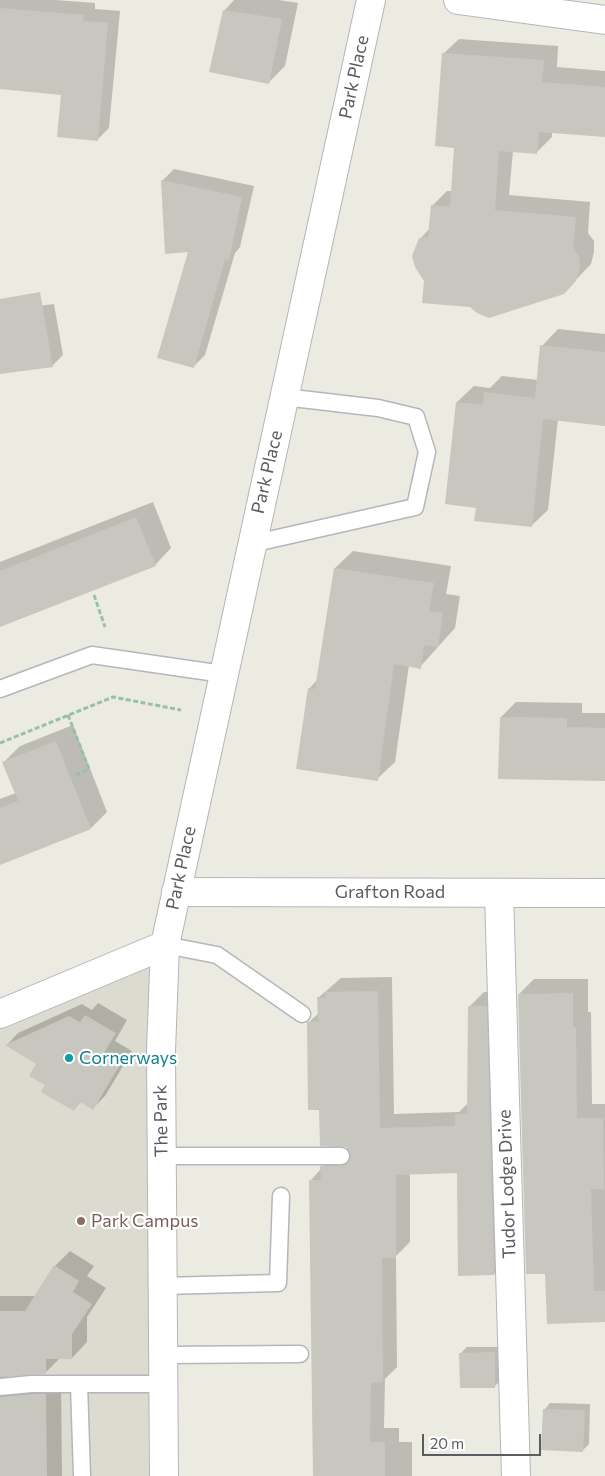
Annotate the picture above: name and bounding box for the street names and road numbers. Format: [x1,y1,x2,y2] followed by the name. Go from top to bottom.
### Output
[335,33,373,121] street label: Park Place
[247,428,287,516] street label: Park Place
[162,824,200,912] street label: Park Place
[335,881,445,903] street label: Grafton Road
[150,1085,172,1157] street label: The Park
[494,1109,520,1259] street label: Tudor Lodge Drive

